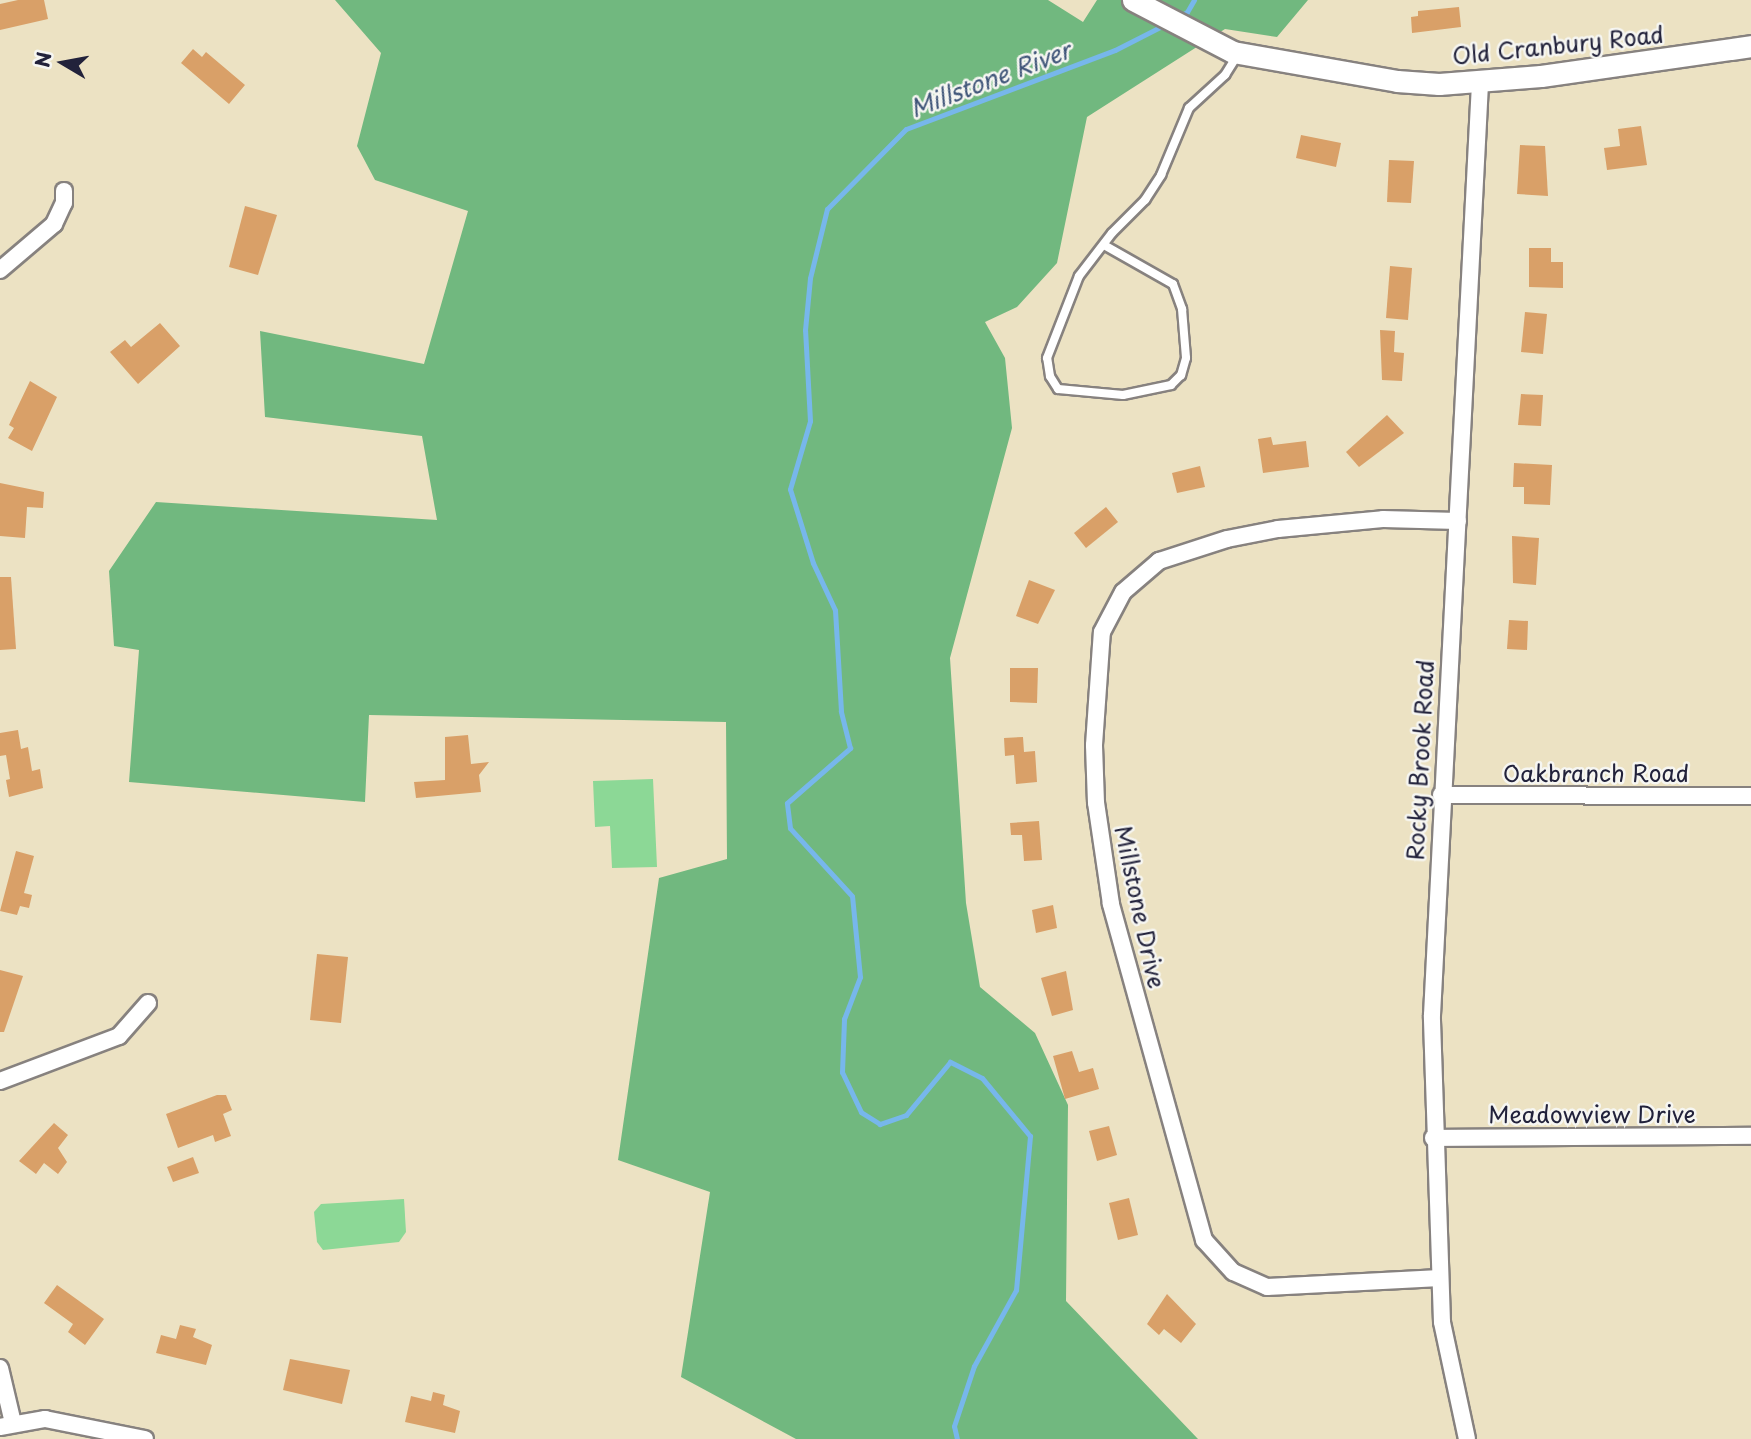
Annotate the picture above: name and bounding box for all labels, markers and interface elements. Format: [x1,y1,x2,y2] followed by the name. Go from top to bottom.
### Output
[1450,20,1666,70] street label: Old Cranbury Road
[28,28,98,98] north arrow
[905,35,1075,123] water label: Millstone River
[27,50,57,69] text: N
[1401,657,1439,863] street label: Rocky Brook Road
[1504,759,1688,787] street label: Oakbranch Road
[1109,823,1171,991] street label: Millstone Drive
[1488,1100,1696,1128] street label: Meadowview Drive

